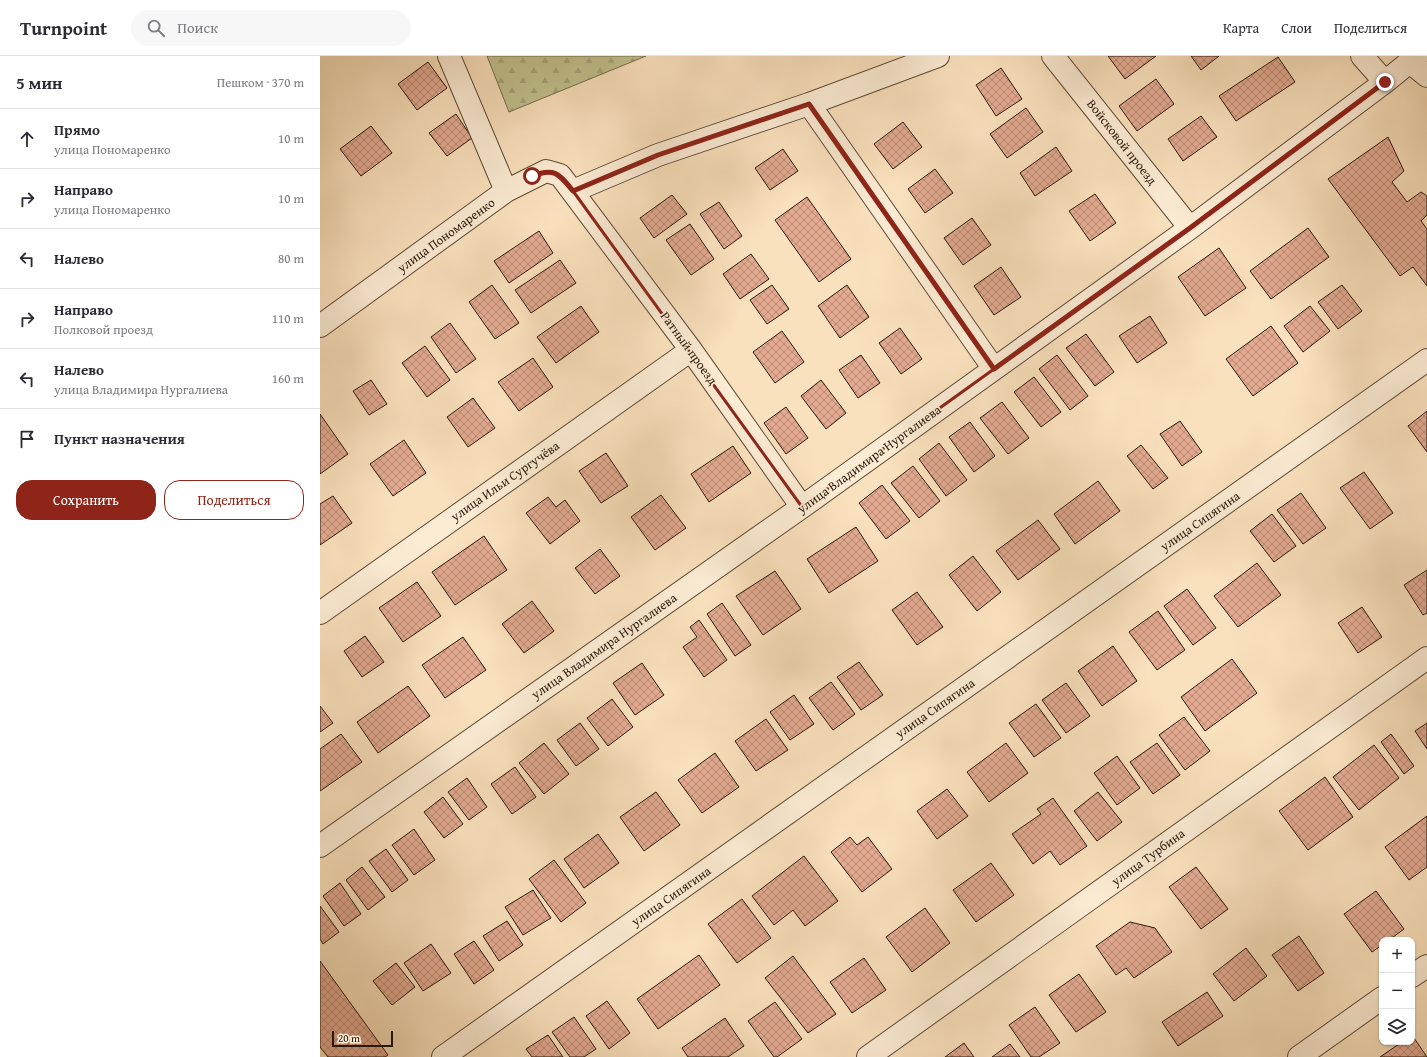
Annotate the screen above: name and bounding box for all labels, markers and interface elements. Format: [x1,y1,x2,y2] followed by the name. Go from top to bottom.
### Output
[131,10,411,46] search box
[20,14,107,42] text: Turnpoint
[145,17,167,39] icon: search
[177,17,218,38] text: Поиск
[1223,18,1259,38] text: Карта
[1281,18,1312,38] text: Слои
[1334,18,1407,38] text: Поделиться
[16,70,62,95] text: 5 мин
[217,73,304,92] text: Пешком · 370 m
[1376,73,1394,91] route end
[1082,95,1162,189] street label: Войсковой проезд
[54,119,100,140] text: Прямо
[16,128,38,150] icon: ahead
[278,129,304,148] text: 10 m
[54,140,171,159] text: улица Пономаренко
[523,167,541,185] route start
[54,179,113,200] text: Направо
[16,188,38,210] icon: right
[278,189,304,208] text: 10 m
[392,193,499,278] street label: улица Пономаренко
[54,200,171,219] text: улица Пономаренко
[16,248,38,270] icon: left
[54,248,104,269] text: Налево
[278,249,304,268] text: 80 m
[54,299,113,320] text: Направо
[656,307,722,389] street label: Ратный проезд
[16,308,38,330] icon: right
[272,309,304,328] text: 110 m
[54,320,153,339] text: Полковой проезд
[54,359,104,380] text: Налево
[16,368,38,390] icon: left
[272,369,304,388] text: 160 m
[54,380,228,399] text: улица Владимира Нургалиева
[792,400,946,518] street label: улица Владимира Нургалиева
[16,428,38,450] icon: arrive
[54,428,185,449] text: Пункт назначения
[446,436,564,526] street label: улица Ильи Сургучёва
[16,480,156,520] button: Сохранить
[164,480,304,520] button: Поделиться
[1155,486,1244,556] street label: улица Сипягина
[526,588,681,704] street label: улица Владимира Нургалиева
[890,673,979,743] street label: улица Сипягина
[1106,823,1189,891] street label: улица Турбина
[626,861,715,931] street label: улица Сипягина
[1379,937,1415,1045] map controls
[1379,937,1415,973] button: +
[1379,973,1415,1009] button: −
[1379,1009,1415,1045] button: layers
[332,1029,393,1048] scale bar
[338,1030,360,1046] text: 20 m

